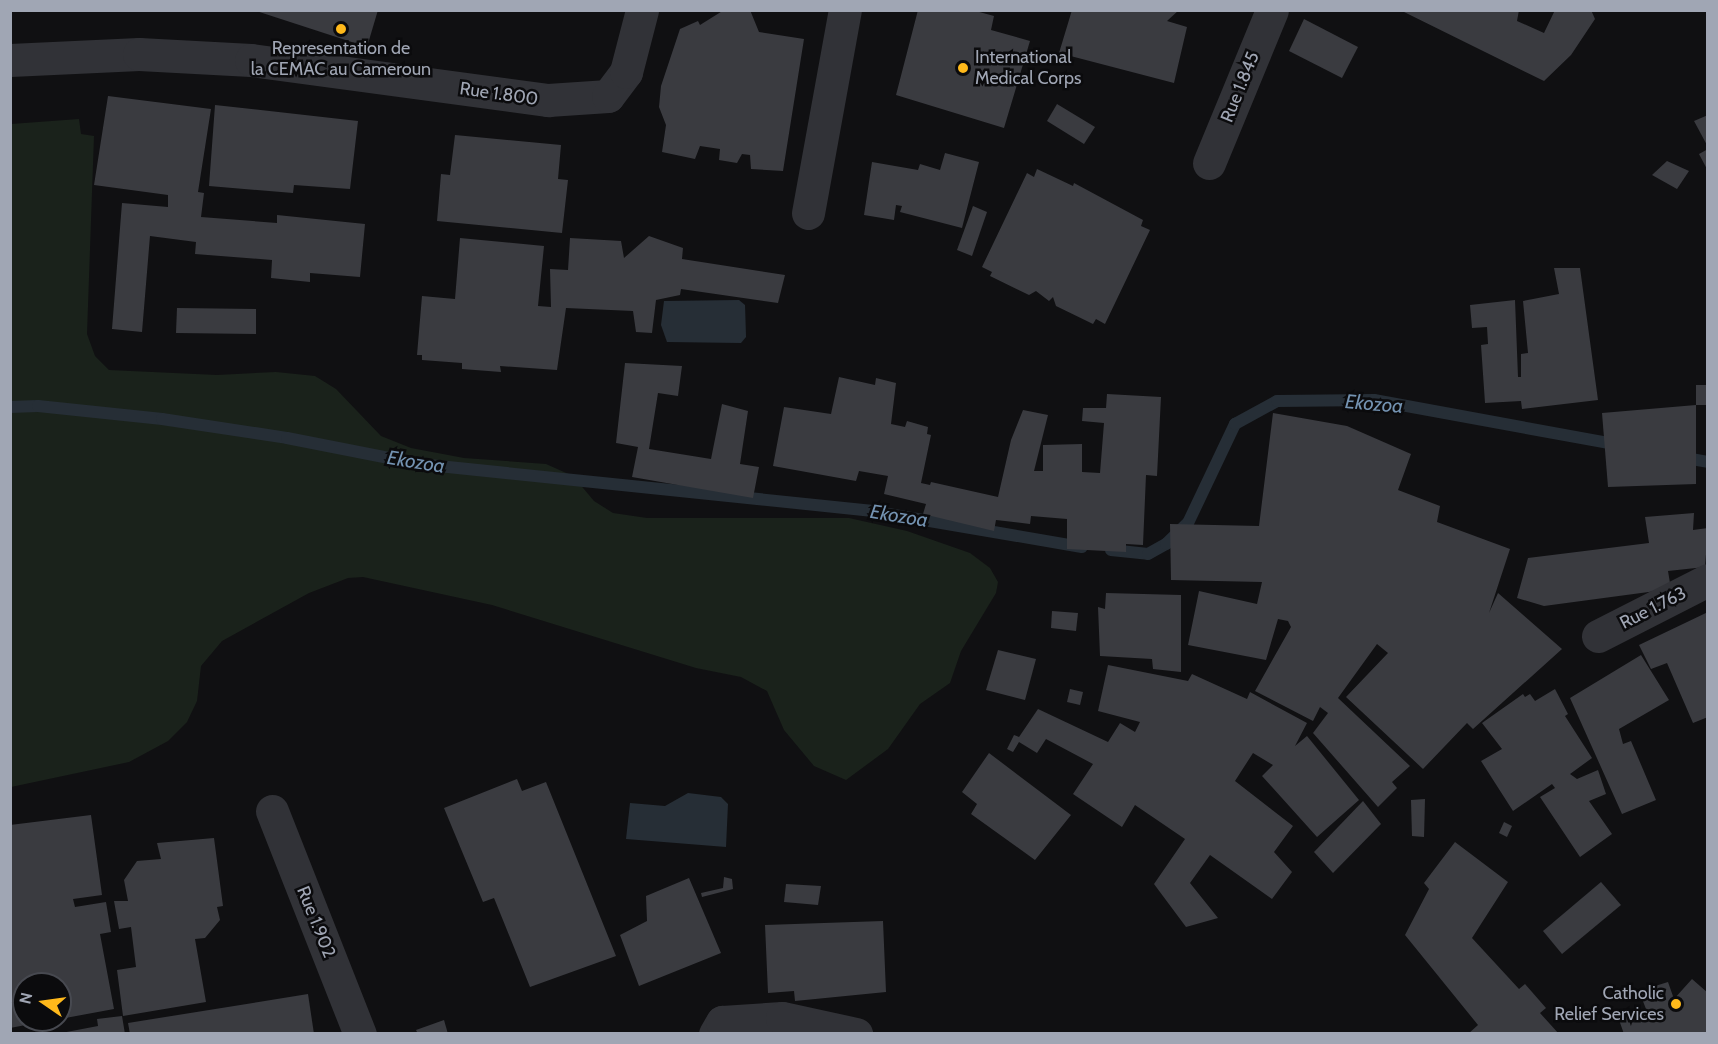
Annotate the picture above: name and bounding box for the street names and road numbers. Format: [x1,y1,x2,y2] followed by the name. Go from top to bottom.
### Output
[1216,49,1264,125] street label: Rue 1.845
[458,78,540,110] street label: Rue 1.800
[1616,582,1690,634] street label: Rue 1.763
[292,883,340,961] street label: Rue 1.902

